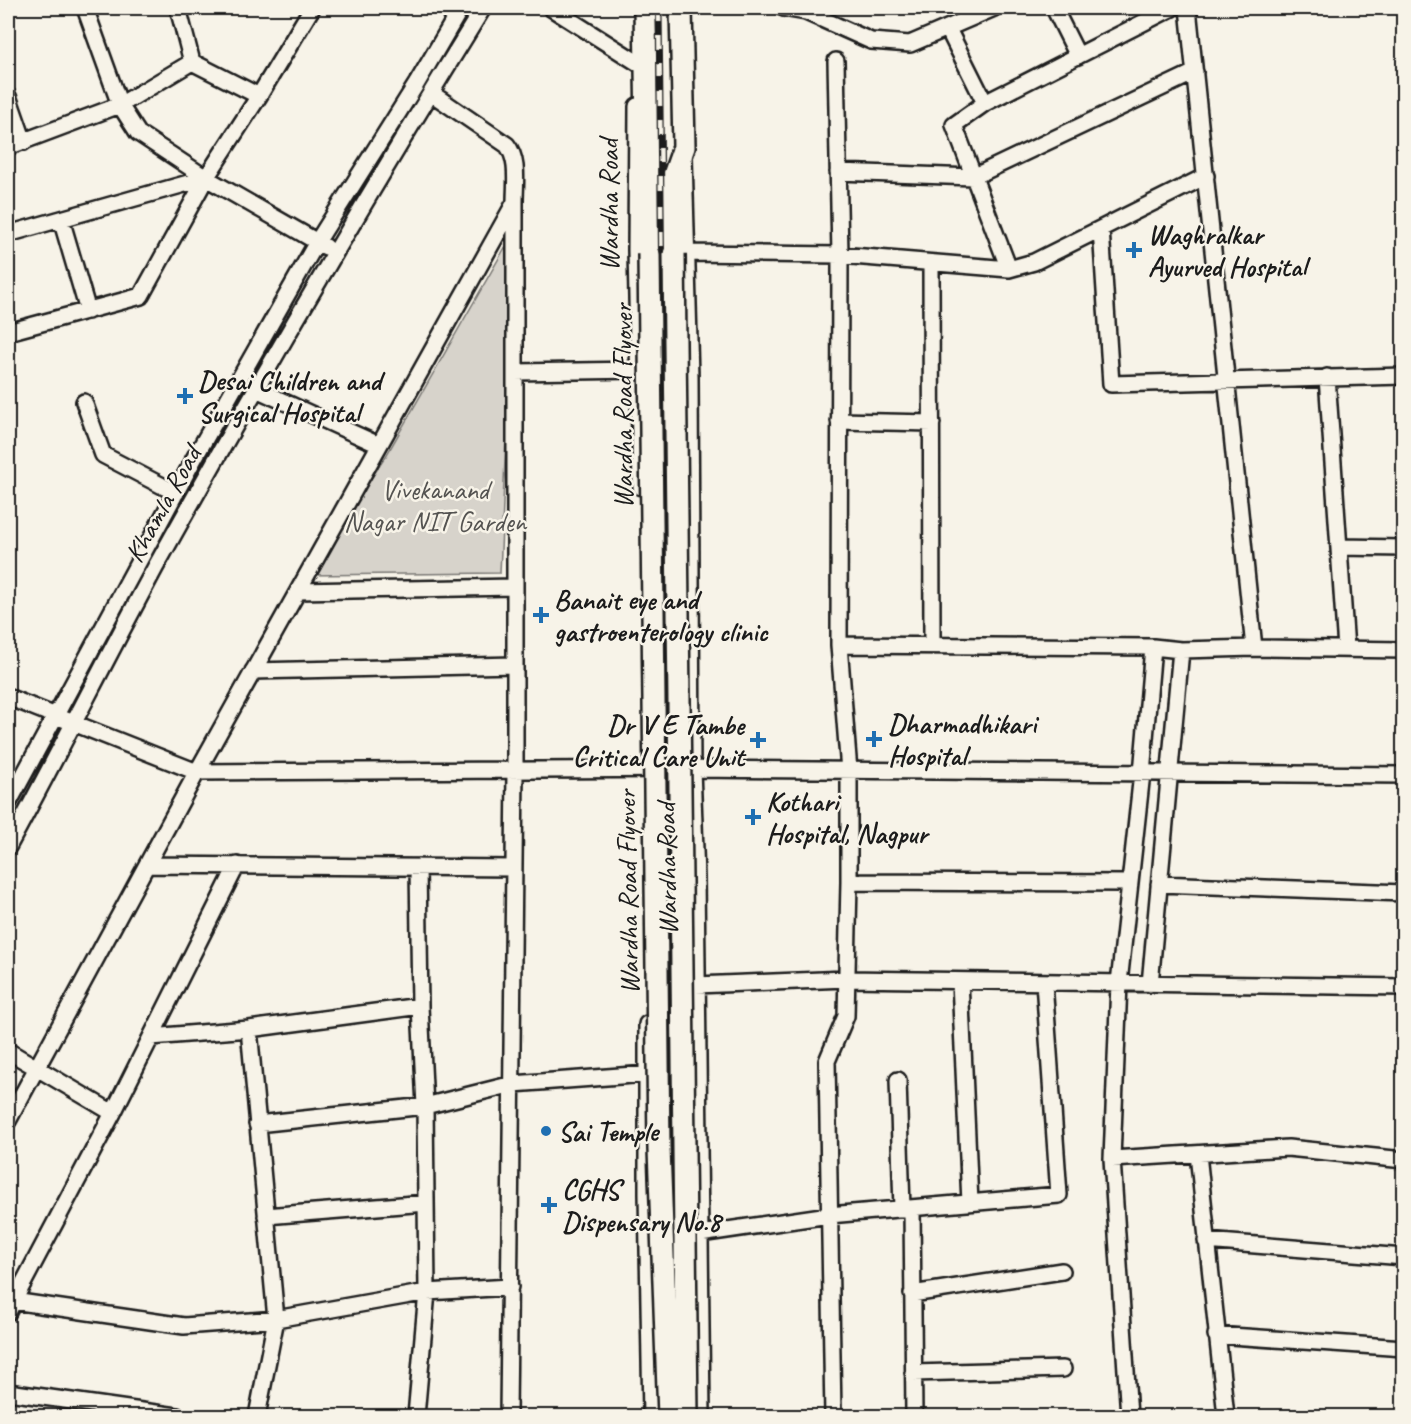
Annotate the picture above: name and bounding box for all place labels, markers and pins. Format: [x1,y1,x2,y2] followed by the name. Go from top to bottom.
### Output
[1148,217,1311,284] place label: Waghralkar Ayurved Hospital
[1125,241,1143,259] marker: Waghralkar Ayurved Hospital
[198,363,386,430] place label: Desai Children and Surgical Hospital
[176,387,194,405] marker: Desai Children and Surgical Hospital
[554,582,770,649] place label: Banait eye and gastroenterology clinic
[532,606,550,624] marker: Banait eye and gastroenterology clinic
[888,706,1040,773] place label: Dharmadhikari Hospital
[573,707,747,774] place label: Dr V E Tambe Critical Care Unit
[865,730,883,748] marker: Dharmadhikari Hospital
[749,731,767,749] marker: Dr V E Tambe Critical Care Unit
[766,784,930,851] place label: Kothari Hospital, Nagpur
[744,808,762,826] marker: Kothari Hospital, Nagpur
[558,1114,661,1149] place label: Sai Temple
[539,1124,553,1138] marker: Sai Temple
[562,1172,724,1239] place label: CGHS Dispensary No.8
[540,1196,558,1214] marker: CGHS Dispensary No.8

